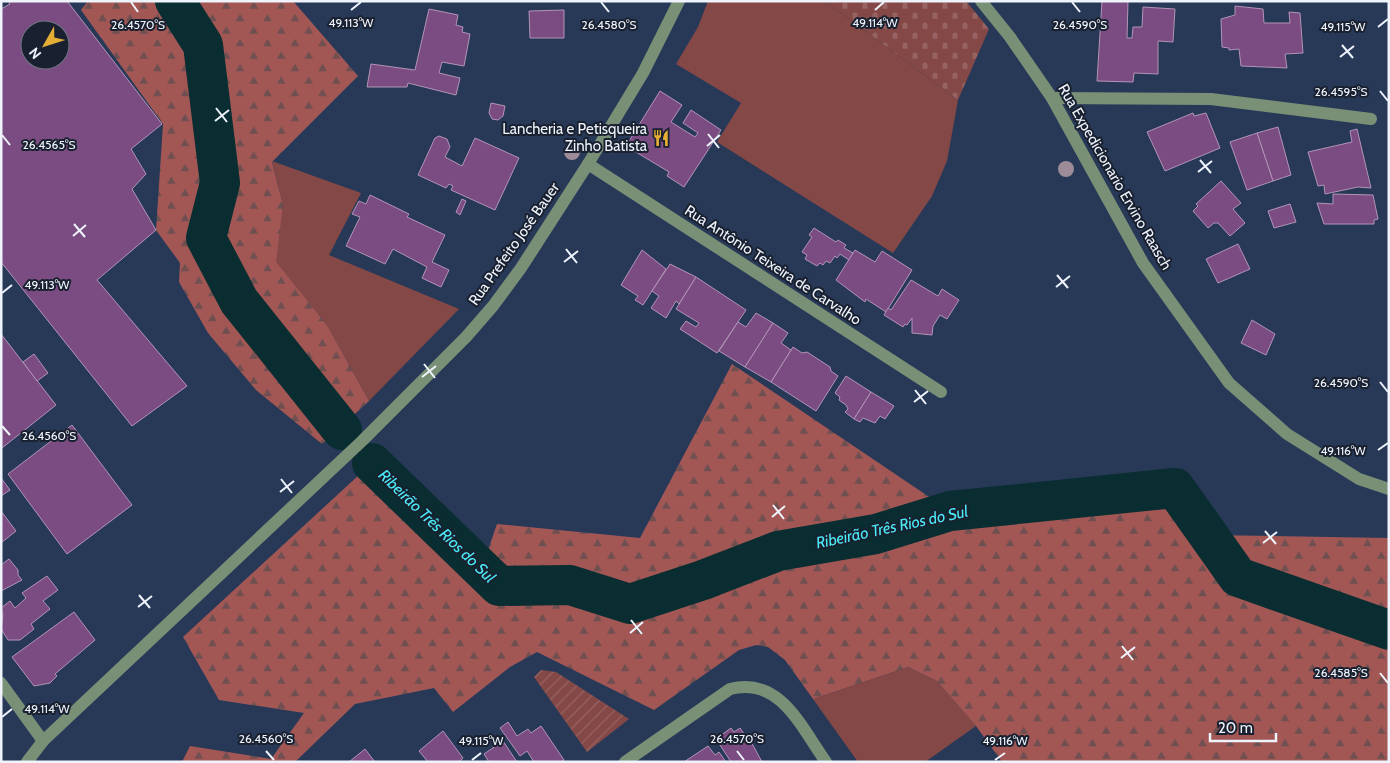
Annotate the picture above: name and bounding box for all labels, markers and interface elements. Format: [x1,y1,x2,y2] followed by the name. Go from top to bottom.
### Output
[329,15,374,30] text: 49.113°W
[852,15,898,30] text: 49.114°W
[111,17,165,32] text: 26.4570°S
[581,17,637,32] text: 26.4580°S
[1053,17,1107,32] text: 26.4590°S
[1321,19,1366,34] text: 49.115°W
[20,20,70,70] north arrow
[25,44,45,63] text: N
[1054,81,1176,273] street label: Rua Expedicionario Ervino Raasch
[1315,84,1367,99] text: 26.4595°S
[502,120,648,155] place label: Lancheria e Petisqueira Zinho Batista
[651,128,671,148] restaurant icon: Lancheria e Petisqueira Zinho Batista
[23,137,75,152] text: 26.4565°S
[465,179,563,309] street label: Rua Prefeito José Bauer
[681,201,865,329] street label: Rua Antônio Teixeira de Carvalho
[25,277,70,292] text: 49.113°W
[1314,375,1368,390] text: 26.4590°S
[22,428,76,443] text: 26.4560°S
[1320,443,1366,458] text: 49.116°W
[375,465,500,587] water label: Ribeirão Três Rios do Sul
[814,502,970,552] water label: Ribeirão Três Rios do Sul
[1314,665,1368,680] text: 26.4585°S
[24,701,70,716] text: 49.114°W
[1210,710,1276,742] scale bar
[1218,719,1253,737] text: 20 m
[239,731,293,746] text: 26.4560°S
[710,731,764,746] text: 26.4570°S
[459,733,504,748] text: 49.115°W
[982,733,1028,748] text: 49.116°W

